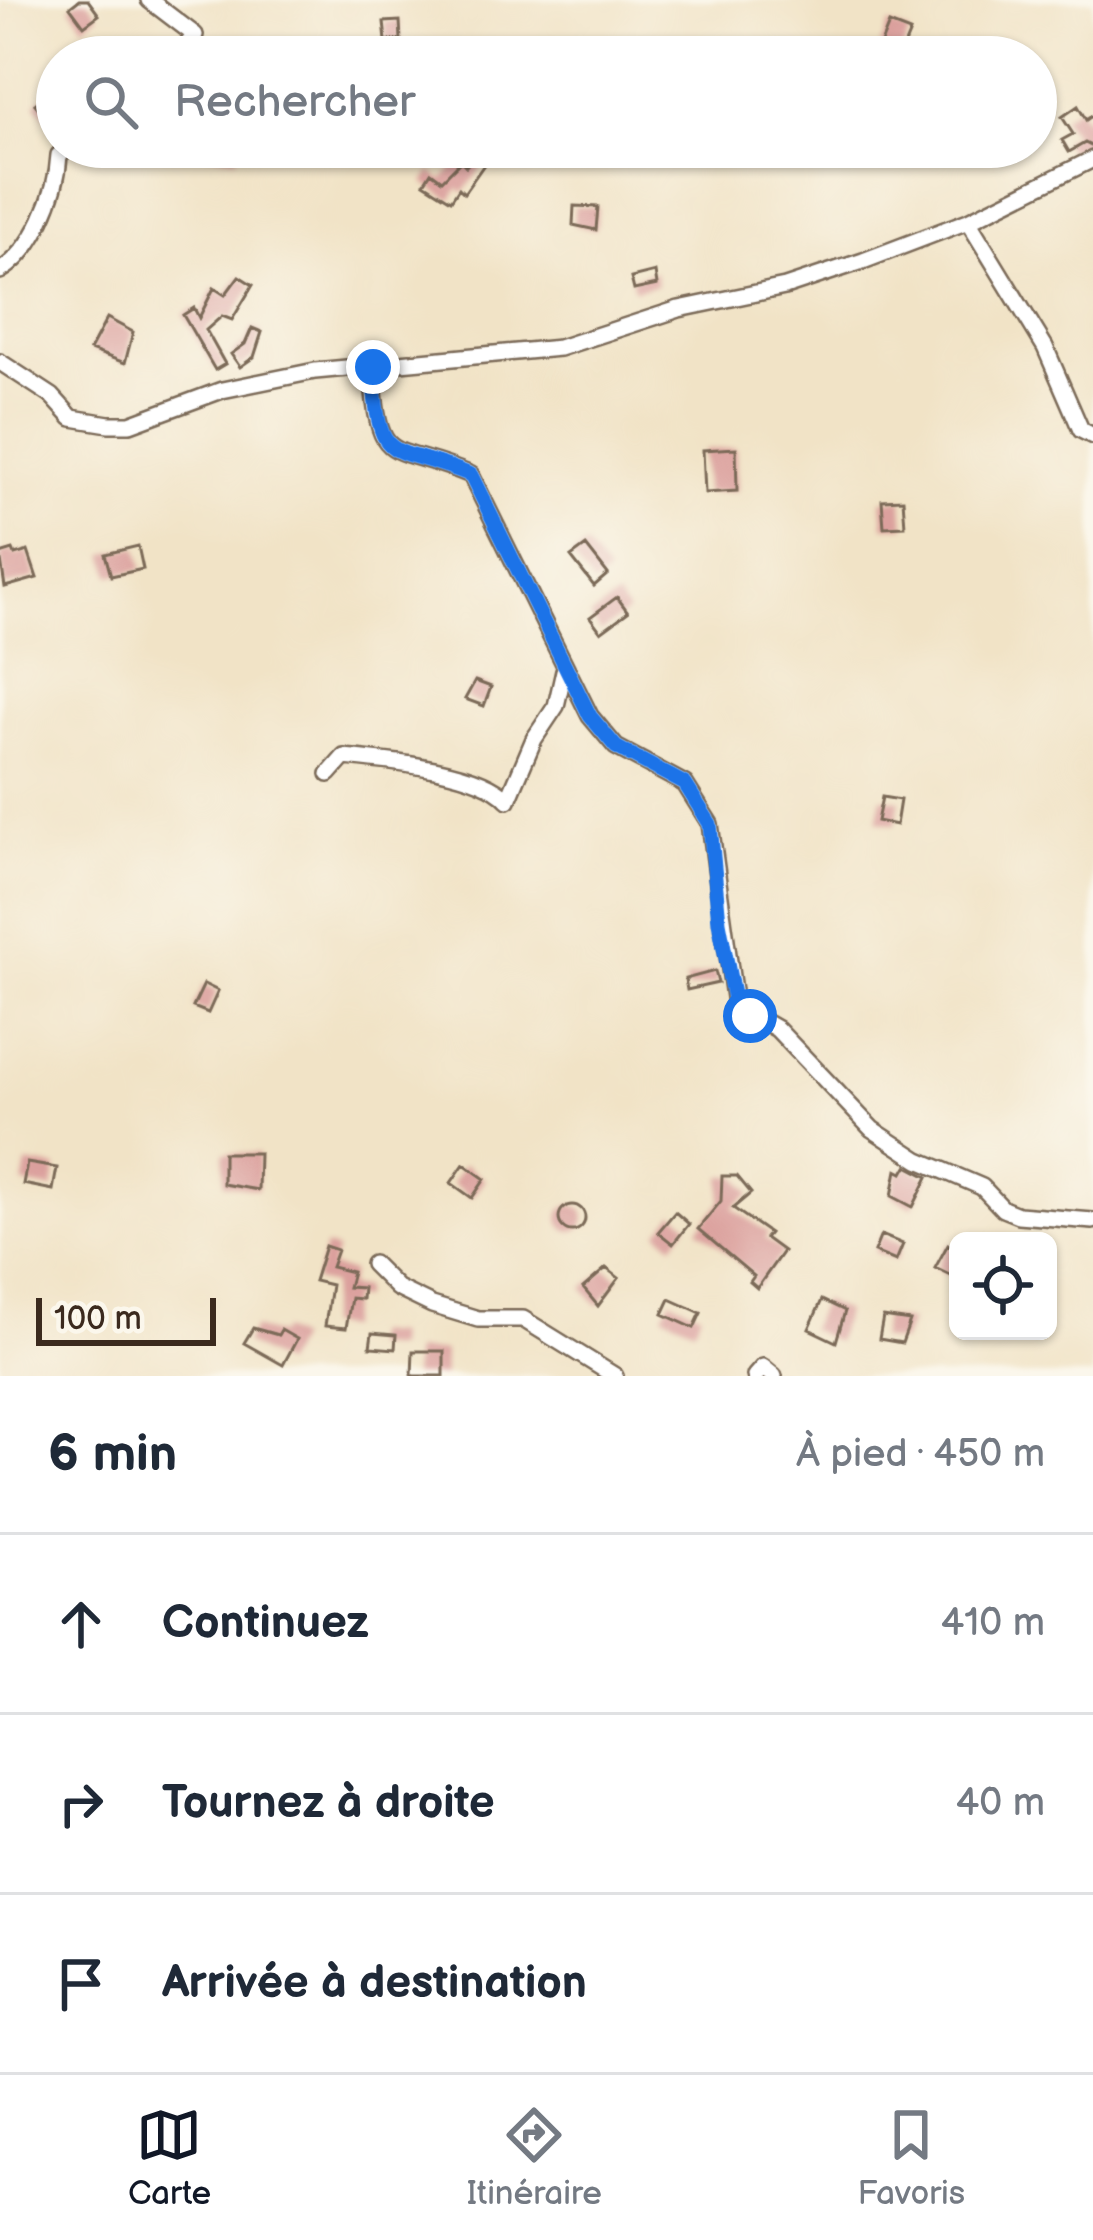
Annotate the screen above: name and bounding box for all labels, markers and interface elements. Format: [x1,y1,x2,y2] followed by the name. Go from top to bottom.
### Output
[36,36,1057,168] search box
[78,69,144,135] icon: search
[174,75,415,130] text: Rechercher
[346,340,400,394] route end
[723,989,777,1043] route start
[949,1232,1057,1340] map controls
[949,1232,1057,1340] button: locate
[36,1292,216,1345] scale bar
[54,1299,142,1339] text: 100 m
[48,1424,177,1485] text: 6 min
[796,1431,1045,1478] text: À pied · 450 m
[48,1591,114,1657] icon: ahead
[162,1596,369,1651] text: Continuez
[940,1600,1045,1647] text: 410 m
[48,1771,114,1837] icon: right
[162,1776,495,1831] text: Tournez à droite
[955,1780,1045,1827] text: 40 m
[48,1951,114,2017] icon: arrive
[162,1956,587,2011] text: Arrivée à destination
[128,2102,211,2214] tab: Carte
[467,2102,602,2214] tab: Itinéraire
[858,2102,965,2214] tab: Favoris

